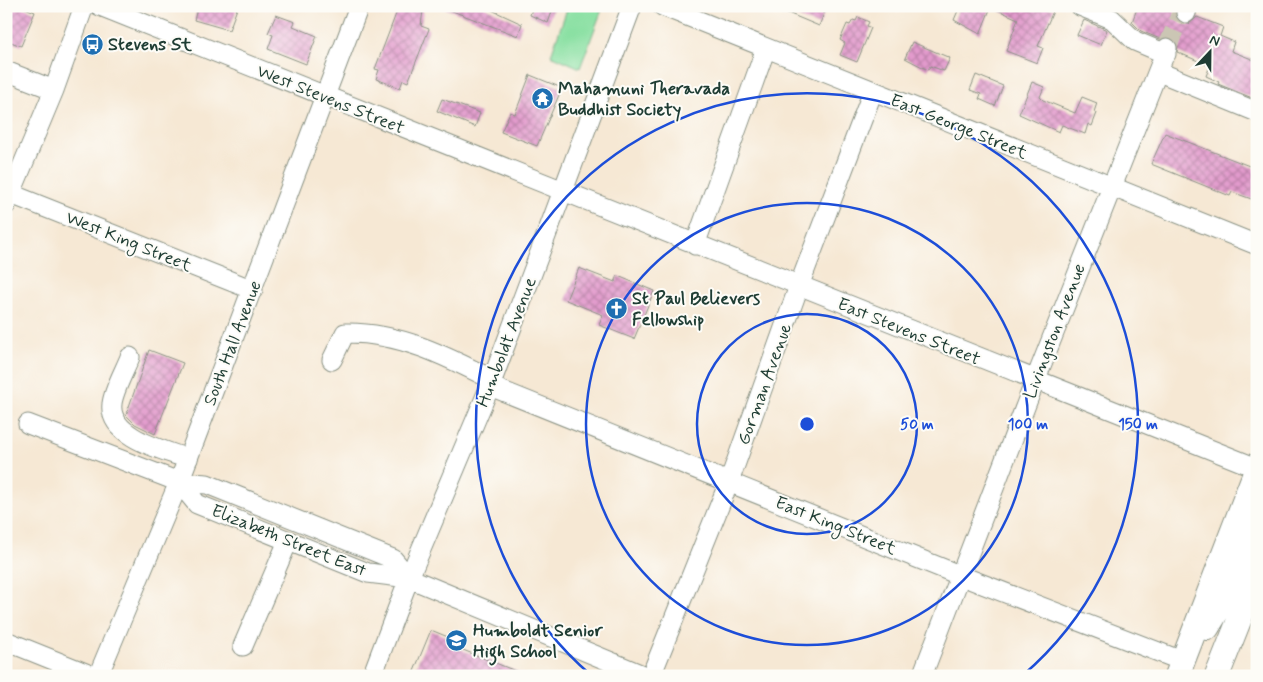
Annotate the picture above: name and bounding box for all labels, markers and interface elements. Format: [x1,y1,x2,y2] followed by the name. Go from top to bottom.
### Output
[1186,28,1236,78] north arrow
[1207,31,1222,51] text: N
[80,32,104,56] bus stop icon: Stevens St
[108,33,192,57] place label: Stevens St
[253,59,408,141] street label: West Stevens Street
[558,77,730,122] place label: Mahamuni Theravada Buddhist Society
[530,86,554,110] temple icon: Mahamuni Theravada Buddhist Society
[886,88,1031,166] street label: East George Street
[62,206,196,279] street label: West King Street
[1018,260,1092,402] street label: Livingston Avenue
[471,274,543,411] street label: Humboldt Avenue
[198,277,268,409] street label: South Hall Avenue
[632,287,760,332] place label: St Paul Believers Fellowship
[834,292,984,372] street label: East Stevens Street
[604,296,628,320] church icon: St Paul Believers Fellowship
[732,320,798,448] street label: Gorman Avenue
[798,415,816,433] centre of rings
[900,415,934,435] text: 50 m
[1008,415,1048,435] text: 100 m
[1118,415,1158,435] text: 150 m
[771,491,900,562] street label: East King Street
[208,499,370,583] street label: Elizabeth Street East
[473,619,603,666] place label: Humboldt Senior High School
[445,628,469,652] school or university icon: Humboldt Senior High School

